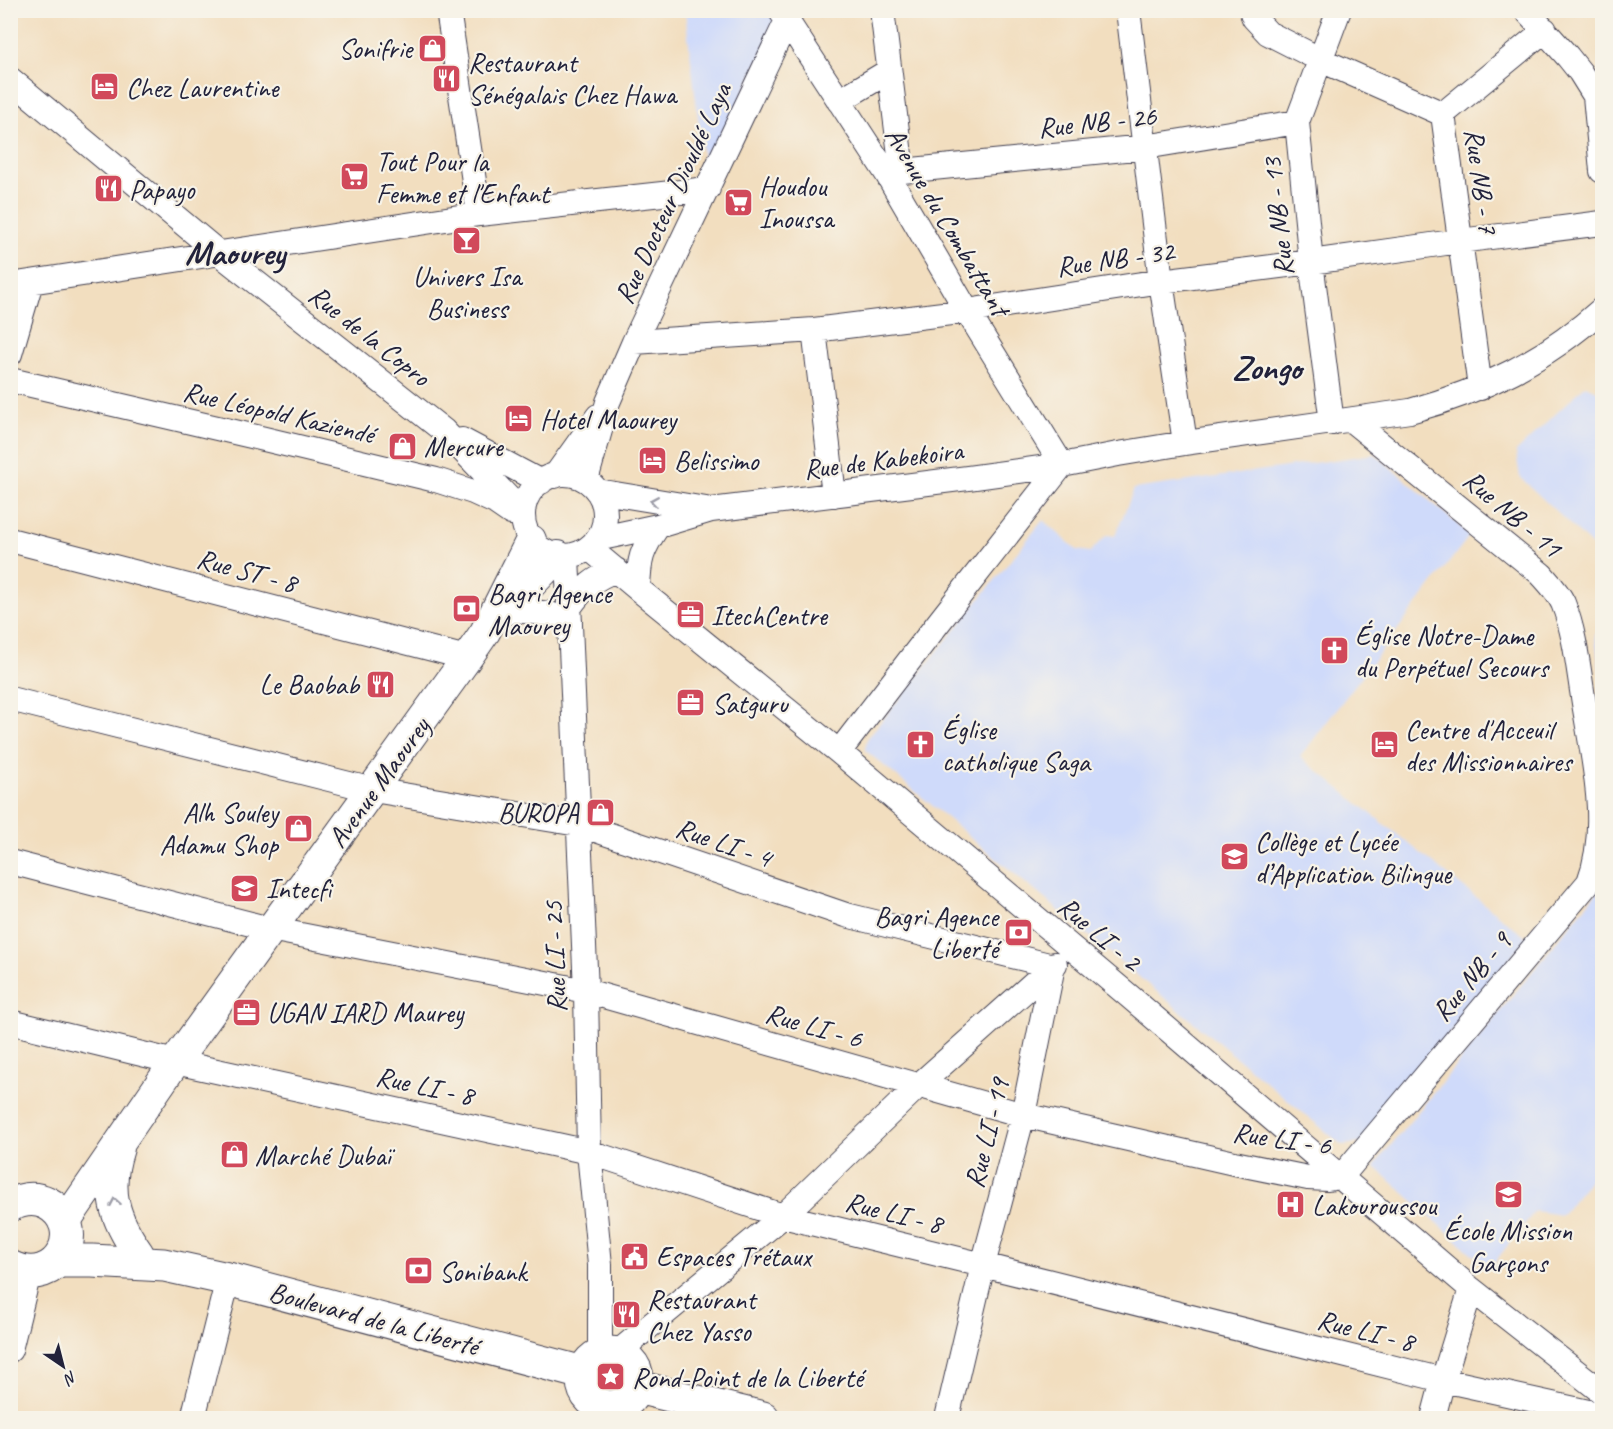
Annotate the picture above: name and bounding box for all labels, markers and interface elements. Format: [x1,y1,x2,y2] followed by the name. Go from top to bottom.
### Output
[338,31,414,66] place label: Sonifrie
[417,32,449,64] shop icon: Sonifrie
[468,45,679,112] place label: Restaurant Sénégalais Chez Hawa
[431,62,463,94] restaurant icon: Restaurant Sénégalais Chez Hawa
[126,70,280,105] place label: Chez Laurentine
[89,71,121,103] hotel icon: Chez Laurentine
[606,76,740,309] street label: Rue Docteur Diouldé Laya
[1036,98,1159,145] street label: Rue NB - 26
[877,120,1020,325] street label: Avenue du Combattant
[1457,126,1506,237] street label: Rue NB - 7
[376,144,552,211] place label: Tout Pour la Femme et l'Enfant
[1254,154,1301,278] street label: Rue NB - 13
[339,161,371,193] supermarket icon: Tout Pour la Femme et l'Enfant
[759,169,836,236] place label: Houdou Inoussa
[129,172,196,207] place label: Papayo
[92,173,124,205] restaurant icon: Papayo
[722,186,754,218] supermarket icon: Houdou Inoussa
[451,224,483,256] bar icon: Univers Isa Business
[185,231,287,274] district label: Maourey
[1054,233,1179,284] street label: Rue NB - 32
[413,259,524,326] place label: Univers Isa Business
[302,277,439,395] street label: Rue de la Copro
[1232,346,1305,389] district label: Zongo
[180,374,382,452] street label: Rue Léopold Kaziendé
[540,402,679,437] place label: Hotel Maourey
[503,403,535,435] hotel icon: Hotel Maourey
[424,429,505,464] place label: Mercure
[387,430,419,462] shop icon: Mercure
[801,432,966,487] street label: Rue de Kabekoira
[674,443,760,478] place label: Belissimo
[637,444,669,476] hotel icon: Belissimo
[1456,462,1570,566] street label: Rue NB - 11
[650,495,659,507] one-way arrow
[193,540,303,601] street label: Rue ST - 8
[488,576,613,643] place label: Bagri Agence Maourey
[451,593,483,625] bank icon: Bagri Agence Maourey
[711,598,829,633] place label: ItechCentre
[674,599,706,631] office icon: ItechCentre
[1355,618,1550,685] place label: Église Notre-Dame du Perpétuel Secours
[1318,635,1350,667] church icon: Église Notre-Dame du Perpétuel Secours
[259,667,361,702] place label: Le Baobab
[364,668,396,700] restaurant icon: Le Baobab
[712,686,789,721] place label: Satguru
[675,687,707,719] office icon: Satguru
[319,708,439,854] street label: Avenue Maourey
[942,712,1092,779] place label: Église catholique Saga
[1405,712,1574,779] place label: Centre d'Acceuil des Missionnaires
[905,729,937,761] church icon: Église catholique Saga
[1368,729,1400,761] hotel icon: Centre d'Acceuil des Missionnaires
[160,795,280,862] place label: Alh Souley Adamu Shop
[498,795,580,830] place label: BUROPA
[584,796,616,828] shop icon: BUROPA
[671,810,779,876] street label: Rue LI - 4
[283,812,315,844] shop icon: Alh Souley Adamu Shop
[1255,824,1453,891] place label: Collège et Lycée d’Application Bilingue
[1218,841,1250,873] school or university icon: Collège et Lycée d’Application Bilingue
[266,871,334,906] place label: Intecfi
[229,872,261,904] school or university icon: Intecfi
[1051,888,1151,980] street label: Rue LI - 2
[535,899,574,1013] street label: Rue LI - 25
[875,899,1002,966] place label: Bagri Agence Liberté
[1003,916,1035,948] bank icon: Bagri Agence Liberté
[1424,923,1520,1028] street label: Rue NB - 9
[267,995,466,1030] place label: UGAN IARD Maurey
[762,995,868,1056] street label: Rue LI - 6
[230,996,262,1028] office icon: UGAN IARD Maurey
[373,1058,479,1113] street label: Rue LI - 8
[956,1072,1018,1191] street label: Rue LI - 19
[1231,1114,1335,1163] street label: Rue LI - 6
[255,1138,396,1173] place label: Marché Dubaï
[218,1139,250,1171] shop icon: Marché Dubaï
[1492,1178,1524,1210] school or university icon: École Mission Garçons
[842,1184,948,1242] street label: Rue LI - 8
[1312,1188,1438,1223] place label: Lakouroussou
[1275,1189,1307,1221] hospital icon: Lakouroussou
[109,1197,121,1207] one-way arrow
[1444,1213,1572,1280] place label: École Mission Garçons
[656,1239,814,1274] place label: Espaces Trétaux
[619,1240,651,1272] public building icon: Espaces Trétaux
[439,1254,529,1289] place label: Sonibank
[402,1255,434,1287] bank icon: Sonibank
[265,1274,486,1364] street label: Boulevard de la Liberté
[647,1282,758,1349] place label: Restaurant Chez Yasso
[610,1299,642,1331] restaurant icon: Restaurant Chez Yasso
[1314,1302,1420,1360] street label: Rue LI - 8
[33,1336,93,1396] north arrow
[632,1360,867,1395] place label: Rond-Point de la Liberté
[595,1361,627,1393] place icon: Rond-Point de la Liberté
[59,1366,81,1390] text: N

